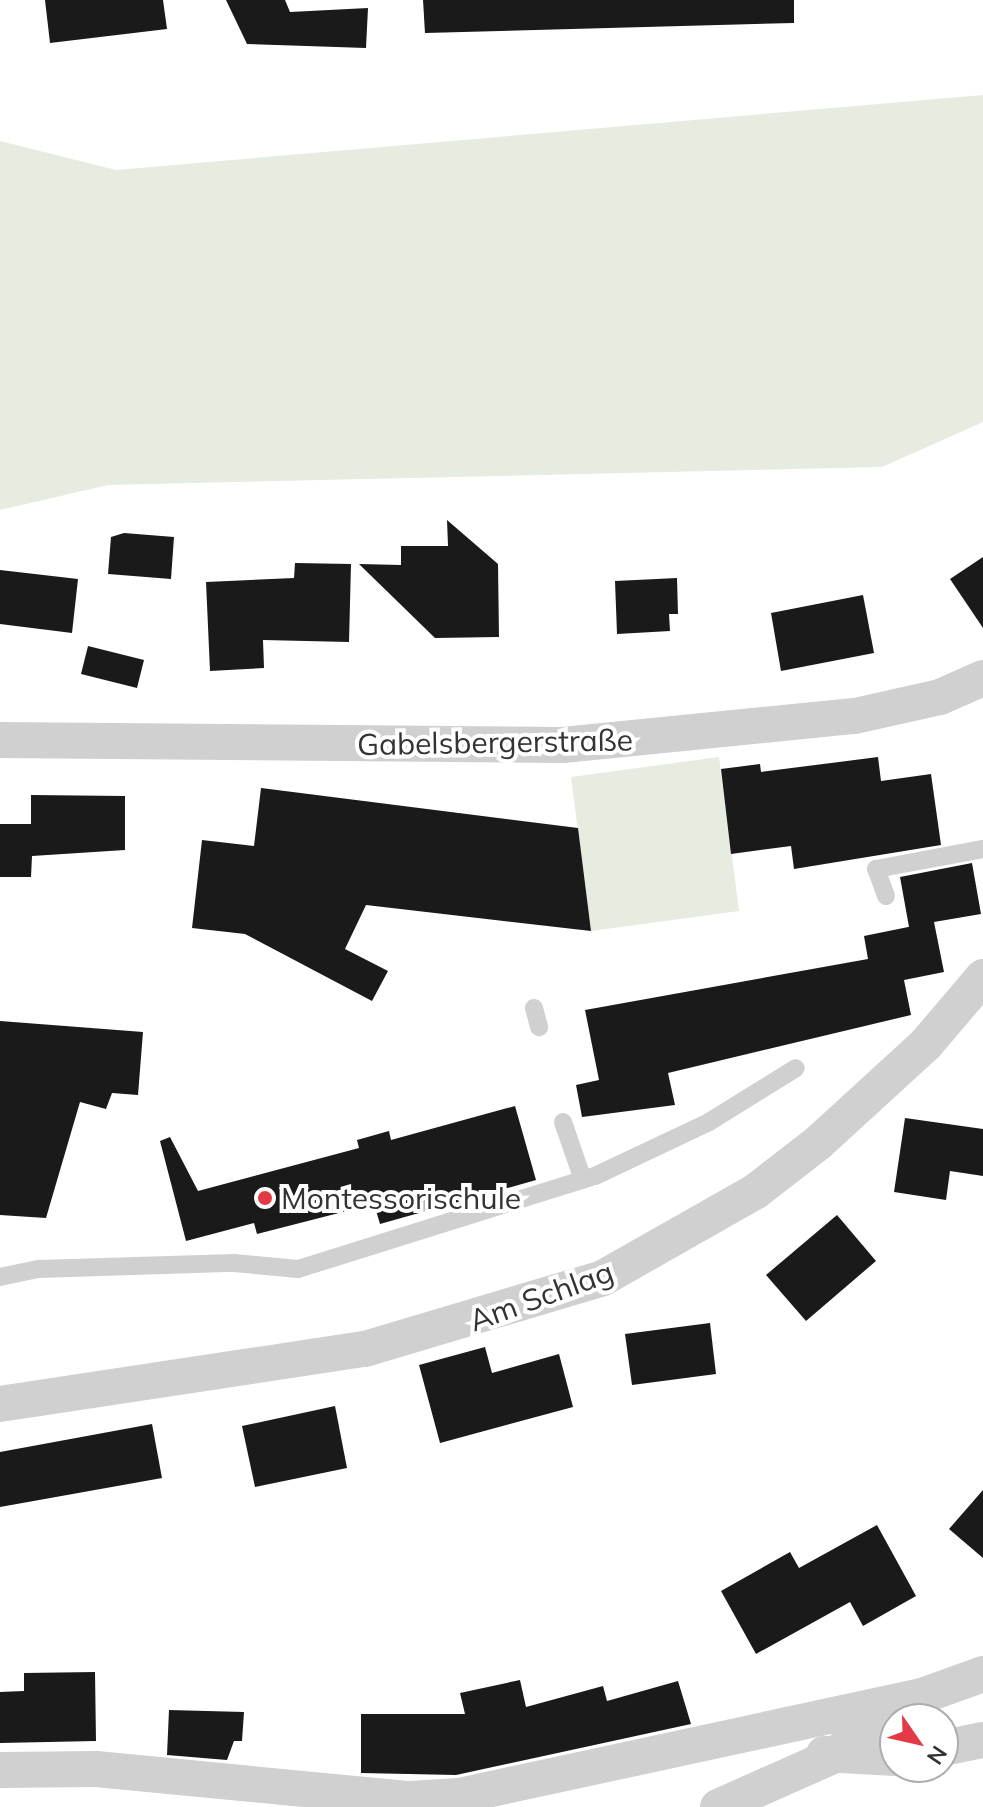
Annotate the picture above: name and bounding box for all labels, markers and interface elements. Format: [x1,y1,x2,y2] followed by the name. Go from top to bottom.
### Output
[357,722,633,762] street label: Gabelsbergerstraße
[281,1180,521,1216] place label: Montessorischule
[256,1189,274,1207] marker: Montessorischule
[464,1253,618,1339] street label: Am Schlag
[879,1703,959,1783] north arrow
[921,1741,953,1770] text: N

